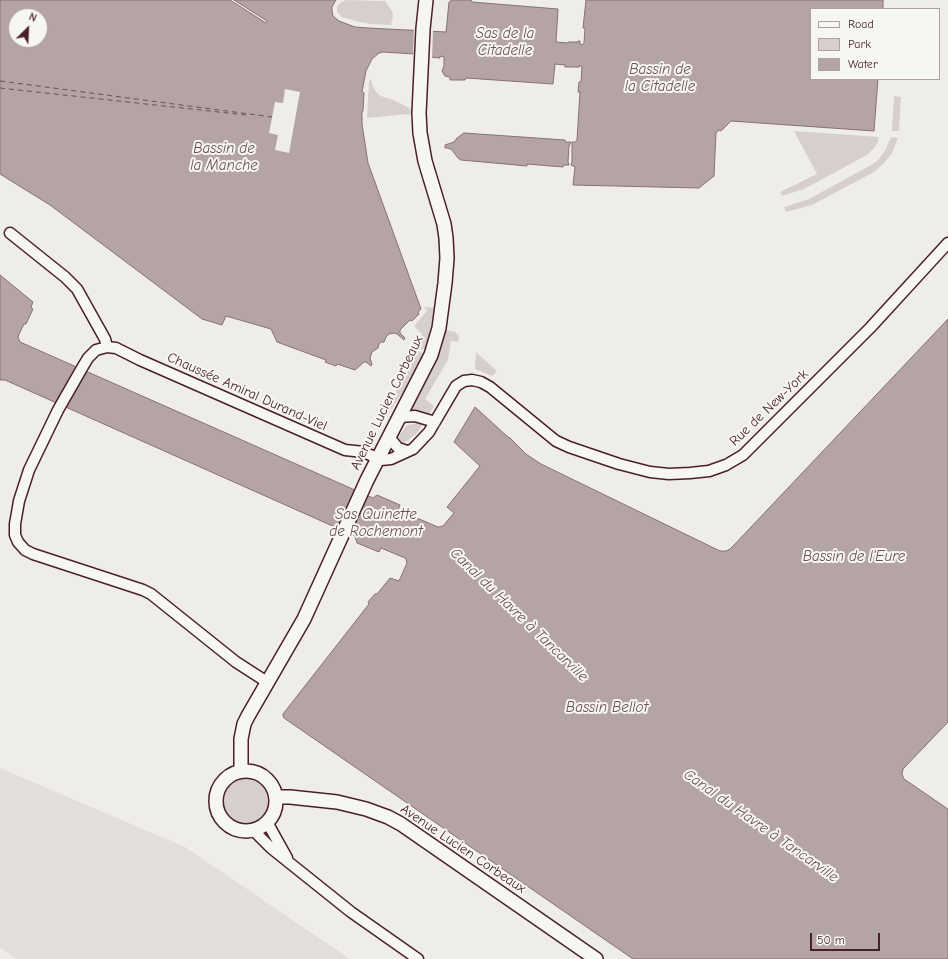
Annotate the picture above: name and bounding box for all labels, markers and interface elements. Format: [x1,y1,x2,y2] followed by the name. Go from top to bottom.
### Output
[8,8,48,48] north arrow
[810,8,940,80] legend
[27,10,39,25] text: N
[848,17,874,31] text: Road
[476,25,534,60] water label: Sas de la Citadelle
[848,37,871,51] text: Park
[848,57,878,71] text: Water
[625,61,695,96] water label: Bassin de la Citadelle
[190,140,258,175] water label: Bassin de la Manche
[347,333,427,473] street label: Avenue Lucien Corbeaux
[164,349,330,435] street label: Chaussée Amiral Durand-Viel
[726,366,812,450] street label: Rue de New-York
[329,506,423,541] water label: Sas Quinette de Rochemont
[446,544,592,686] water label: Canal du Havre à Tancarville
[803,548,905,566] water label: Bassin de l'Eure
[566,699,648,717] water label: Bassin Bellot
[680,766,842,886] water label: Canal du Havre à Tancarville
[397,801,529,897] street label: Avenue Lucien Corbeaux
[812,925,882,951] scale bar
[817,933,845,947] text: 50 m

